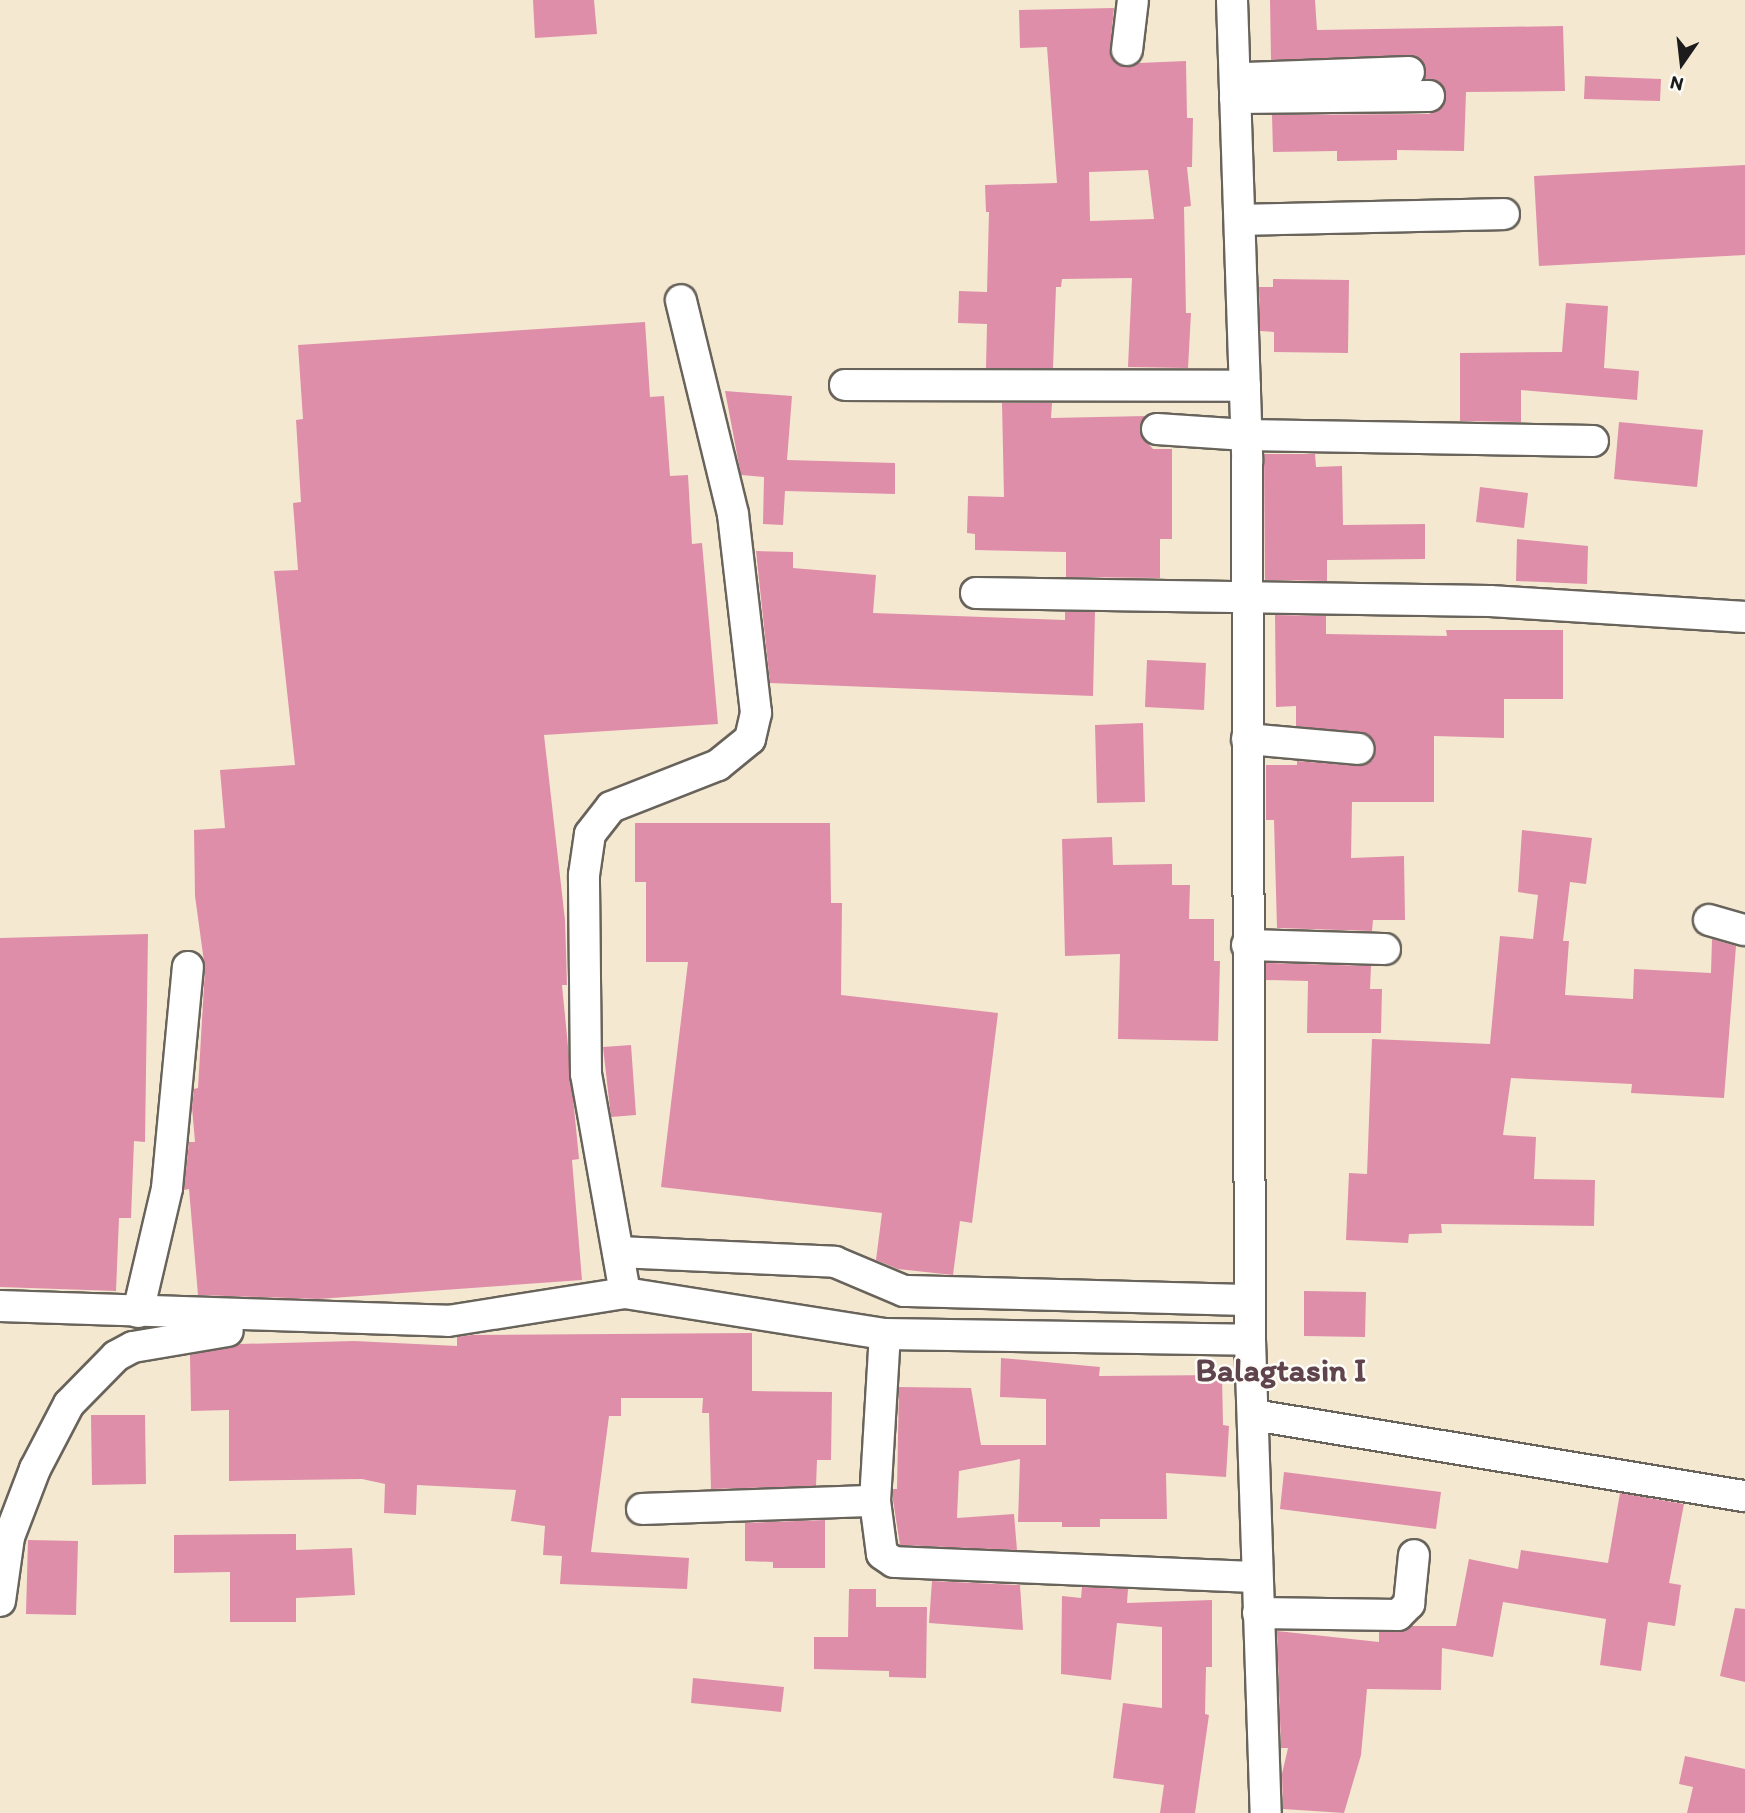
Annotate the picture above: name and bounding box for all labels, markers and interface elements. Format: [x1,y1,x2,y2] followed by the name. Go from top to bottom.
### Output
[1647,28,1717,98] north arrow
[1668,71,1686,97] text: N
[1196,1350,1366,1390] district label: Balagtasin I

